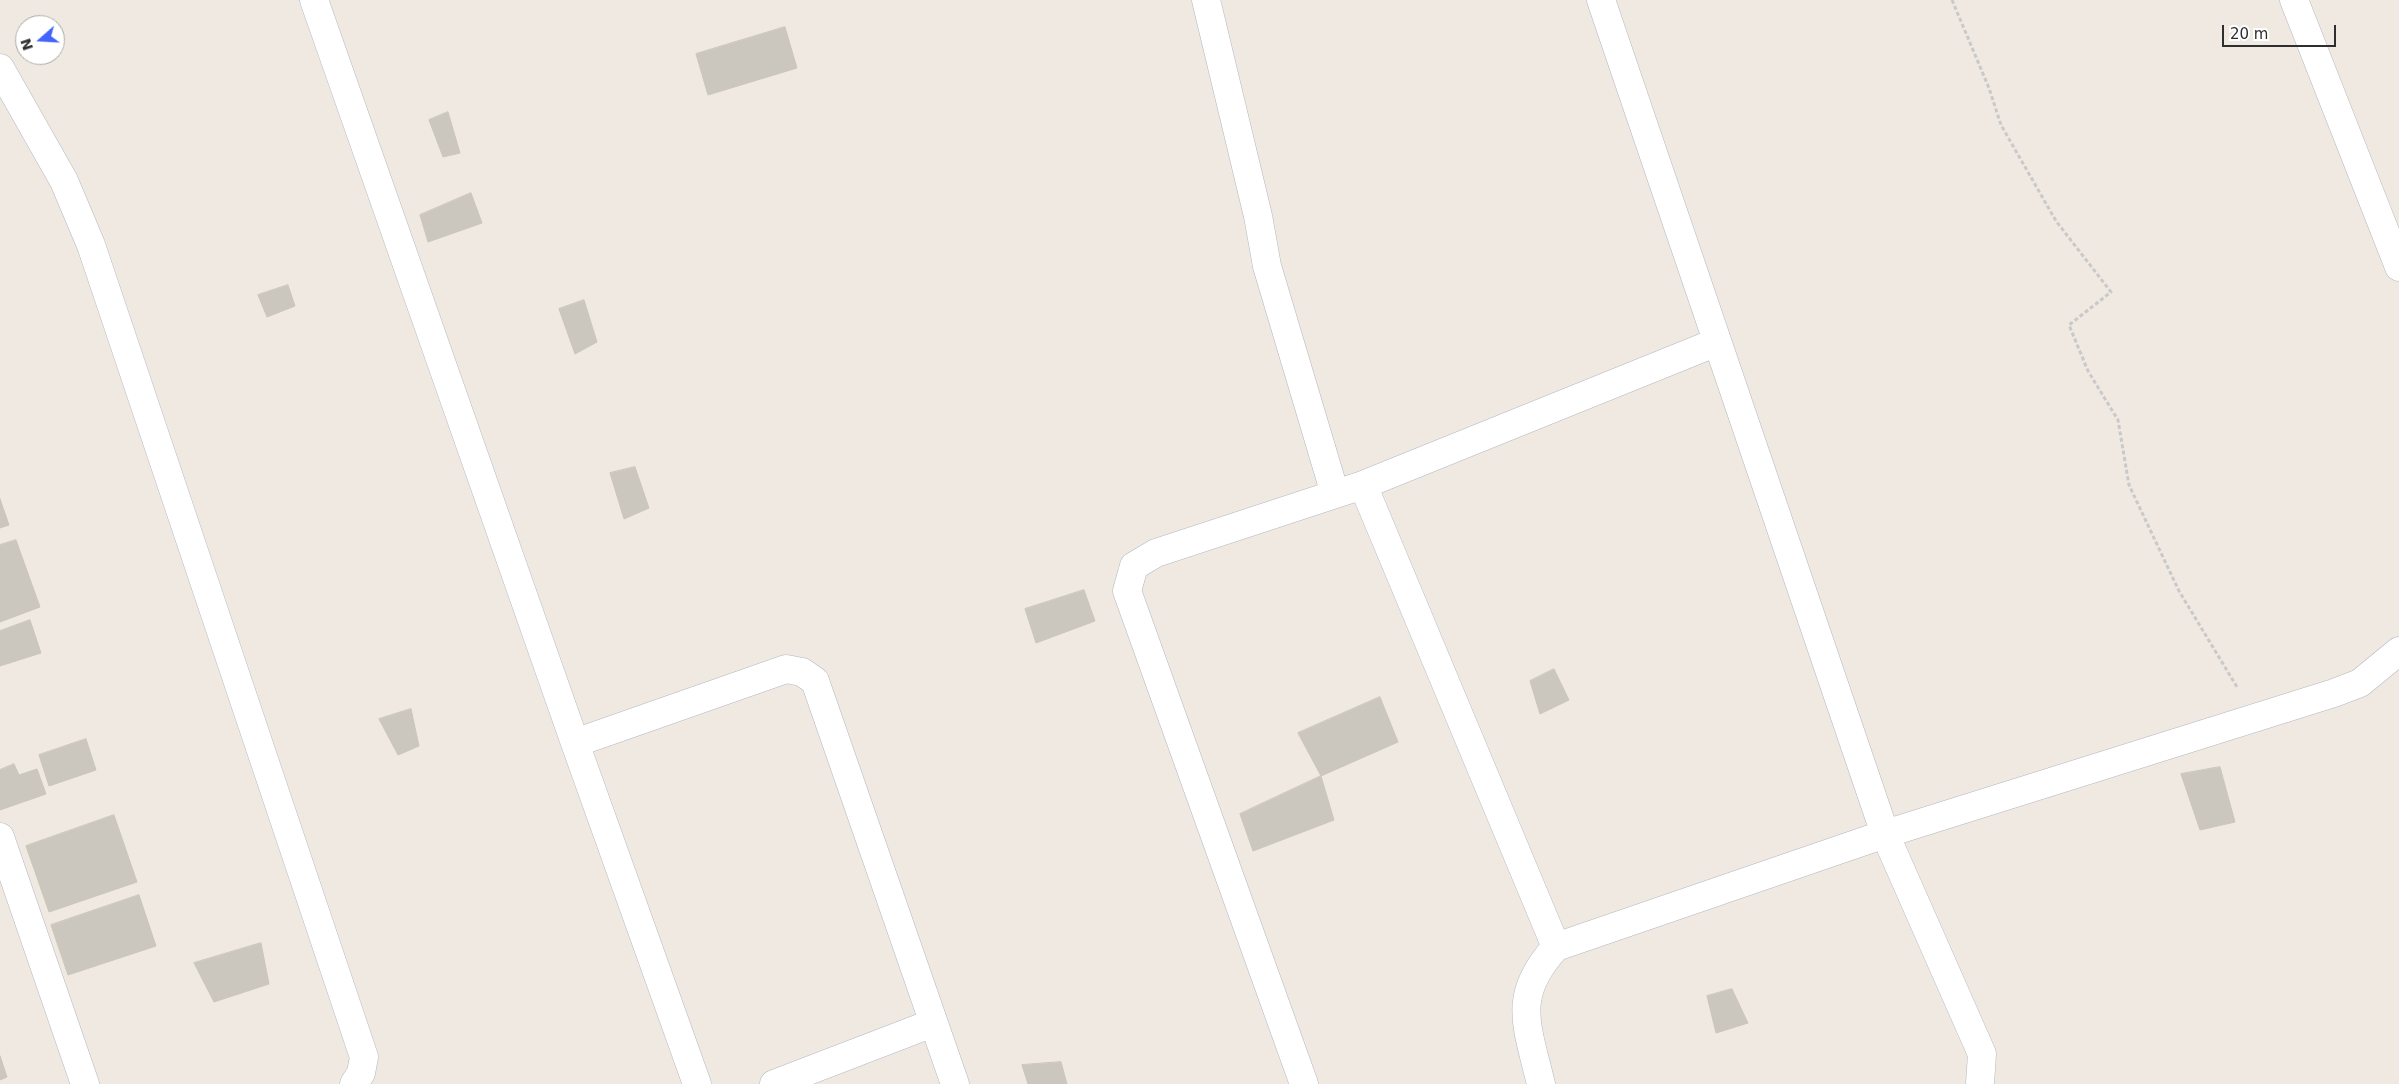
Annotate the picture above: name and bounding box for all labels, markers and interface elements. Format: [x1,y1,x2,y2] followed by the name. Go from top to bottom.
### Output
[15,15,65,65] north arrow
[2224,15,2338,47] scale bar
[2230,25,2268,43] text: 20 m
[17,36,36,53] text: N

